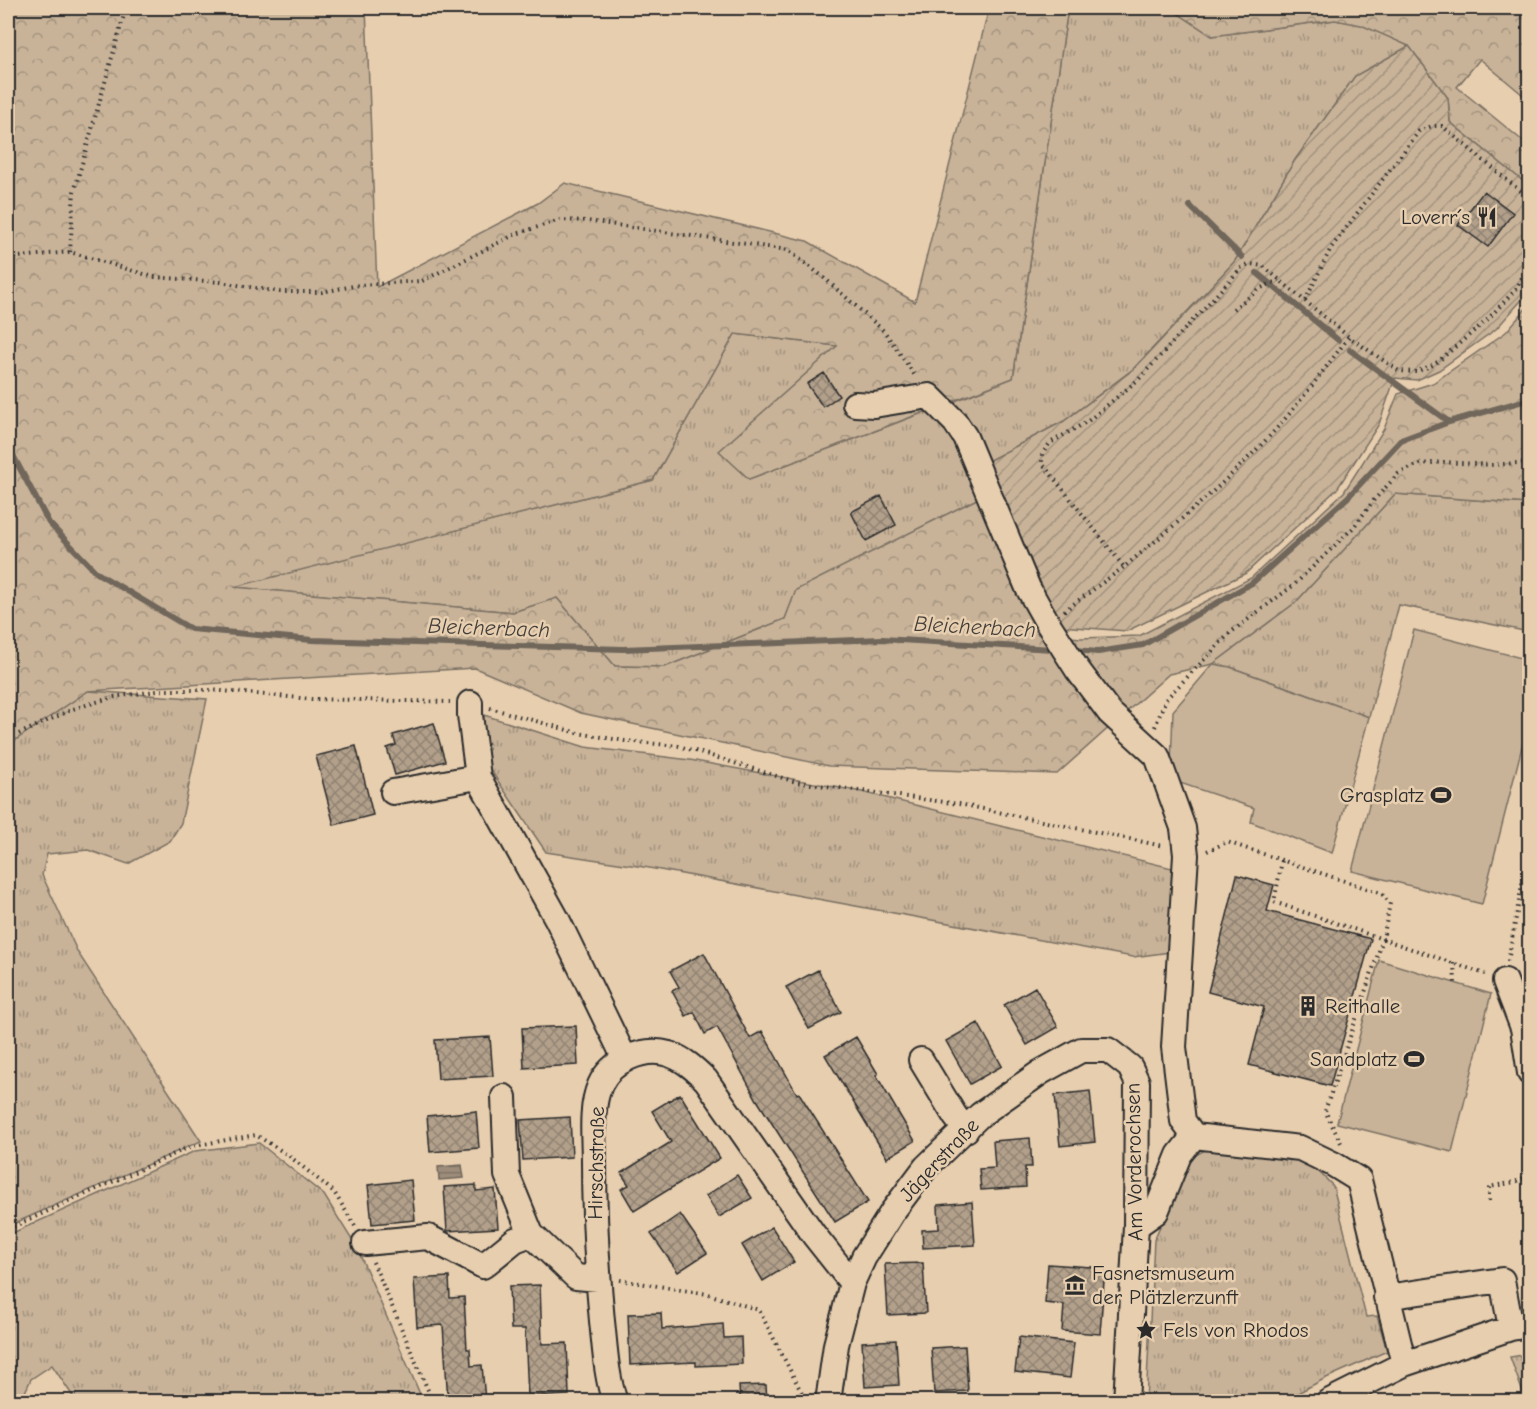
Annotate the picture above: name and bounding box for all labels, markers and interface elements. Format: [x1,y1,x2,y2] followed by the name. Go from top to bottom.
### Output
[1401,205,1470,229] place label: Loverr´s
[1475,205,1499,229] restaurant icon: Loverr´s
[913,611,1037,643] water label: Bleicherbach
[427,613,551,643] water label: Bleicherbach
[1340,783,1424,807] place label: Grasplatz
[1429,783,1453,807] sports icon: Grasplatz
[1296,994,1320,1018] building icon: Reithalle
[1325,994,1400,1018] place label: Reithalle
[1310,1047,1397,1071] place label: Sandplatz
[1402,1047,1426,1071] sports icon: Sandplatz
[1121,1083,1147,1241] street label: Am Vorderochsen
[583,1106,609,1220] street label: Hirschstraße
[894,1113,984,1207] street label: Jägerstraße
[1092,1261,1239,1309] place label: Fasnetsmuseum der Plätzlerzunft
[1063,1273,1087,1297] museum icon: Fasnetsmuseum der Plätzlerzunft
[1134,1318,1158,1342] place icon: Fels von Rhodos
[1163,1318,1309,1342] place label: Fels von Rhodos

